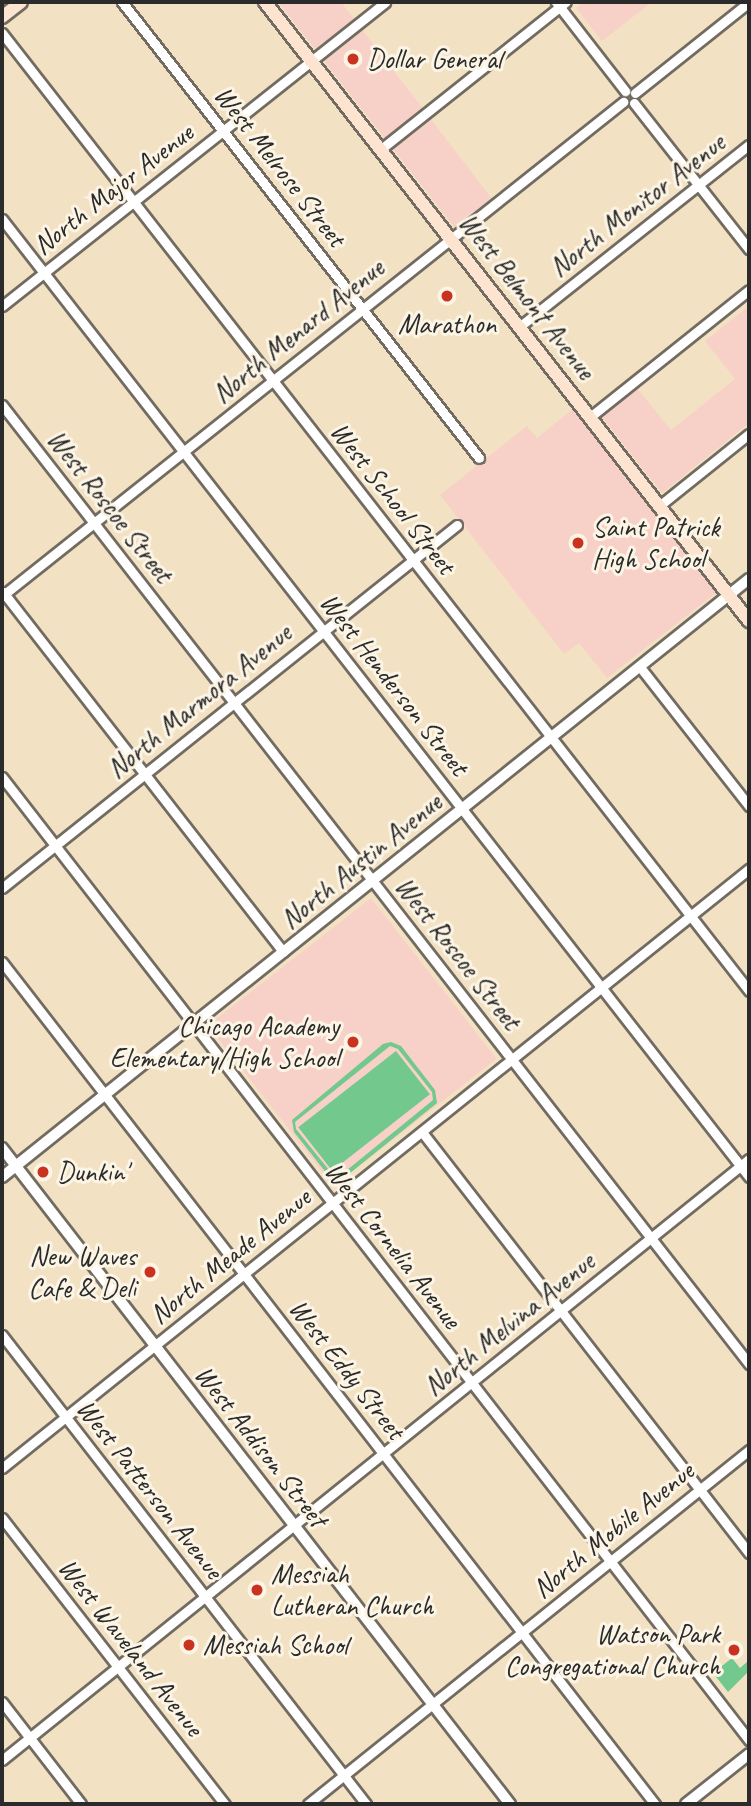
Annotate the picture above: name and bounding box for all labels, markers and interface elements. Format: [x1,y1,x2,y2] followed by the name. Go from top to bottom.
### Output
[367,42,502,76] place label: Dollar General
[345,51,361,67] marker: Dollar General
[206,79,354,253] street label: West Melrose Street
[26,116,200,262] street label: North Major Avenue
[542,126,732,284] street label: North Monitor Avenue
[451,205,603,387] street label: West Belmont Avenue
[206,252,390,410] street label: North Menard Avenue
[439,288,455,304] marker: Marathon
[398,307,496,341] place label: Marathon
[323,416,463,580] street label: West School Street
[40,422,180,590] street label: West Roscoe Street
[592,510,721,576] place label: Saint Patrick High School
[570,535,586,551] marker: Saint Patrick High School
[312,586,476,782] street label: West Henderson Street
[100,616,298,786] street label: North Marmora Avenue
[274,786,448,936] street label: North Austin Avenue
[388,869,528,1037] street label: West Roscoe Street
[111,1009,339,1075] place label: Chicago Academy Elementary/High School
[345,1034,361,1050] marker: Chicago Academy Elementary/High School
[57,1155,127,1189] place label: Dunkin'
[317,1155,469,1335] street label: West Cornelia Avenue
[35,1164,51,1180] marker: Dunkin'
[143,1181,317,1331] street label: North Meade Avenue
[28,1239,136,1305] place label: New Waves Cafe & Deli
[417,1245,601,1403] street label: North Melvina Avenue
[142,1264,158,1280] marker: New Waves Cafe & Deli
[282,1292,412,1446] street label: West Eddy Street
[187,1358,335,1534] street label: West Addison Street
[69,1392,231,1586] street label: West Patterson Avenue
[526,1455,700,1605] street label: North Mobile Avenue
[51,1551,211,1743] street label: West Waveland Avenue
[271,1557,434,1623] place label: Messiah Lutheran Church
[249,1582,265,1598] marker: Messiah Lutheran Church
[504,1617,720,1683] place label: Watson Park Congregational Church
[203,1628,348,1662] place label: Messiah School
[181,1637,197,1653] marker: Messiah School
[726,1642,742,1658] marker: Watson Park Congregational Church

